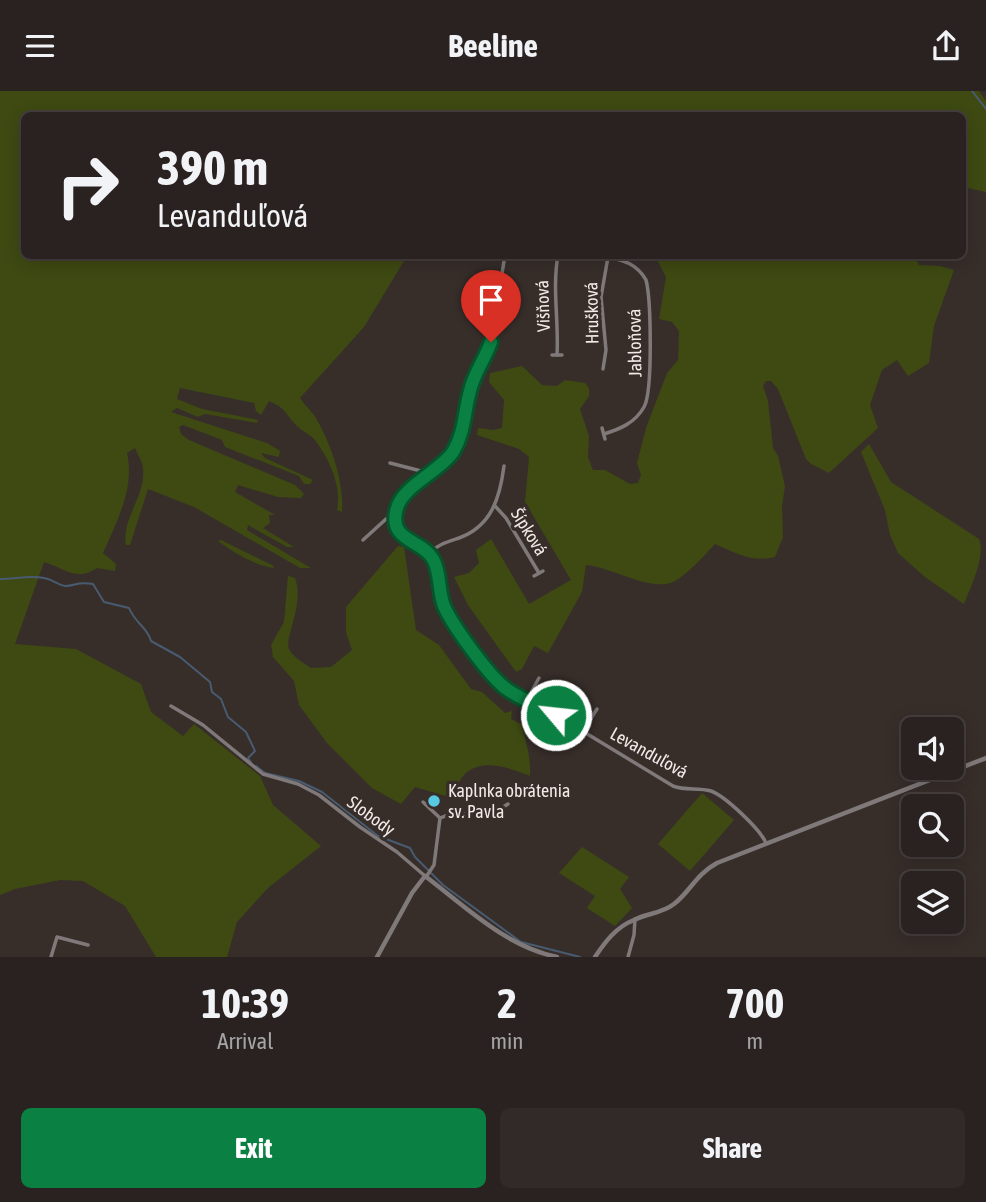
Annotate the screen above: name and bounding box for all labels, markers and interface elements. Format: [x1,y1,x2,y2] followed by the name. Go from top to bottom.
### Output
[21,27,59,65] icon: menu
[448,27,538,64] text: Beeline
[927,27,965,65] icon: share
[157,139,268,195] text: 390 m
[42,140,133,231] icon: right
[157,197,308,234] text: Levanduľová
[461,270,521,342] pin
[531,280,554,332] street label: Višňová
[472,281,510,319] icon: arrive
[580,282,603,344] street label: Hrušková
[623,309,646,377] street label: Jabloňová
[507,504,552,559] street label: Šípková
[519,678,593,752] position arrow
[901,717,964,934] map controls
[901,717,964,780] button: sound
[607,723,692,782] street label: Levanduľová
[448,780,570,822] place label: Kaplnka obrátenia sv. Pavla
[343,791,399,840] street label: Slobody
[426,793,442,809] marker: Kaplnka obrátenia sv. Pavla
[901,794,964,857] button: search
[901,871,964,934] button: layers
[202,979,289,1027] text: 10:39
[497,979,517,1027] text: 2
[725,979,784,1027] text: 700
[217,1028,273,1054] text: Arrival
[491,1028,524,1054] text: min
[746,1028,763,1054] text: m
[21,1108,486,1188] button: Exit
[500,1108,965,1188] button: Share

